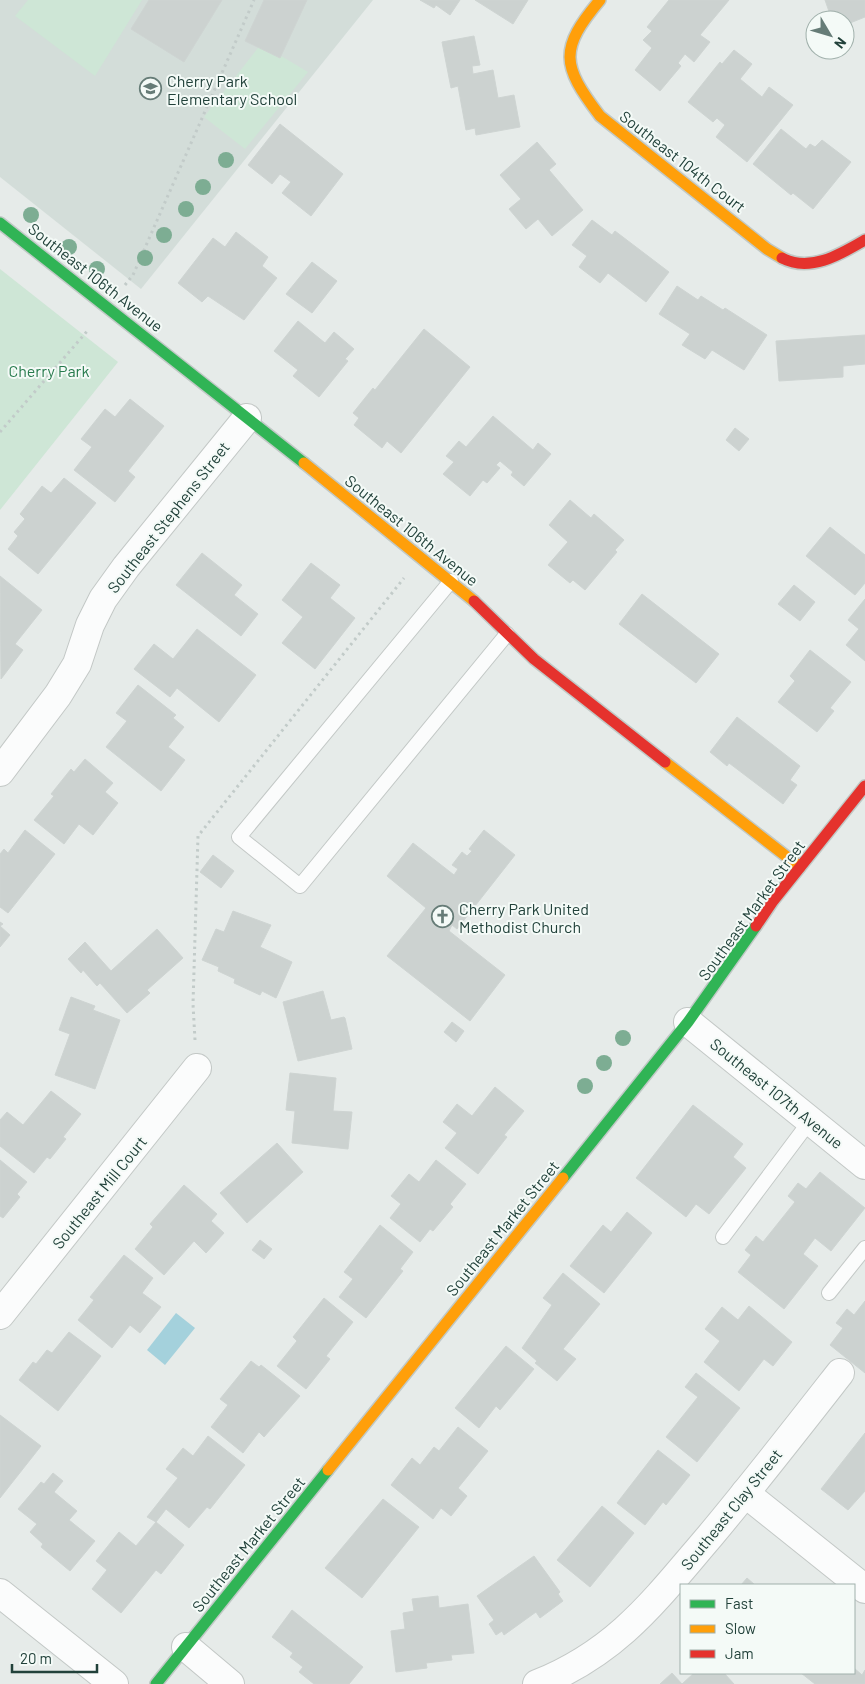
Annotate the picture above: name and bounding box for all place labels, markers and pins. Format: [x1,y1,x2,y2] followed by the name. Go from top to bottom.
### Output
[167,71,297,108] place label: Cherry Park Elementary School
[139,77,163,101] school or university icon: Cherry Park Elementary School
[459,899,589,936] place label: Cherry Park United Methodist Church
[431,905,455,929] church icon: Cherry Park United Methodist Church

